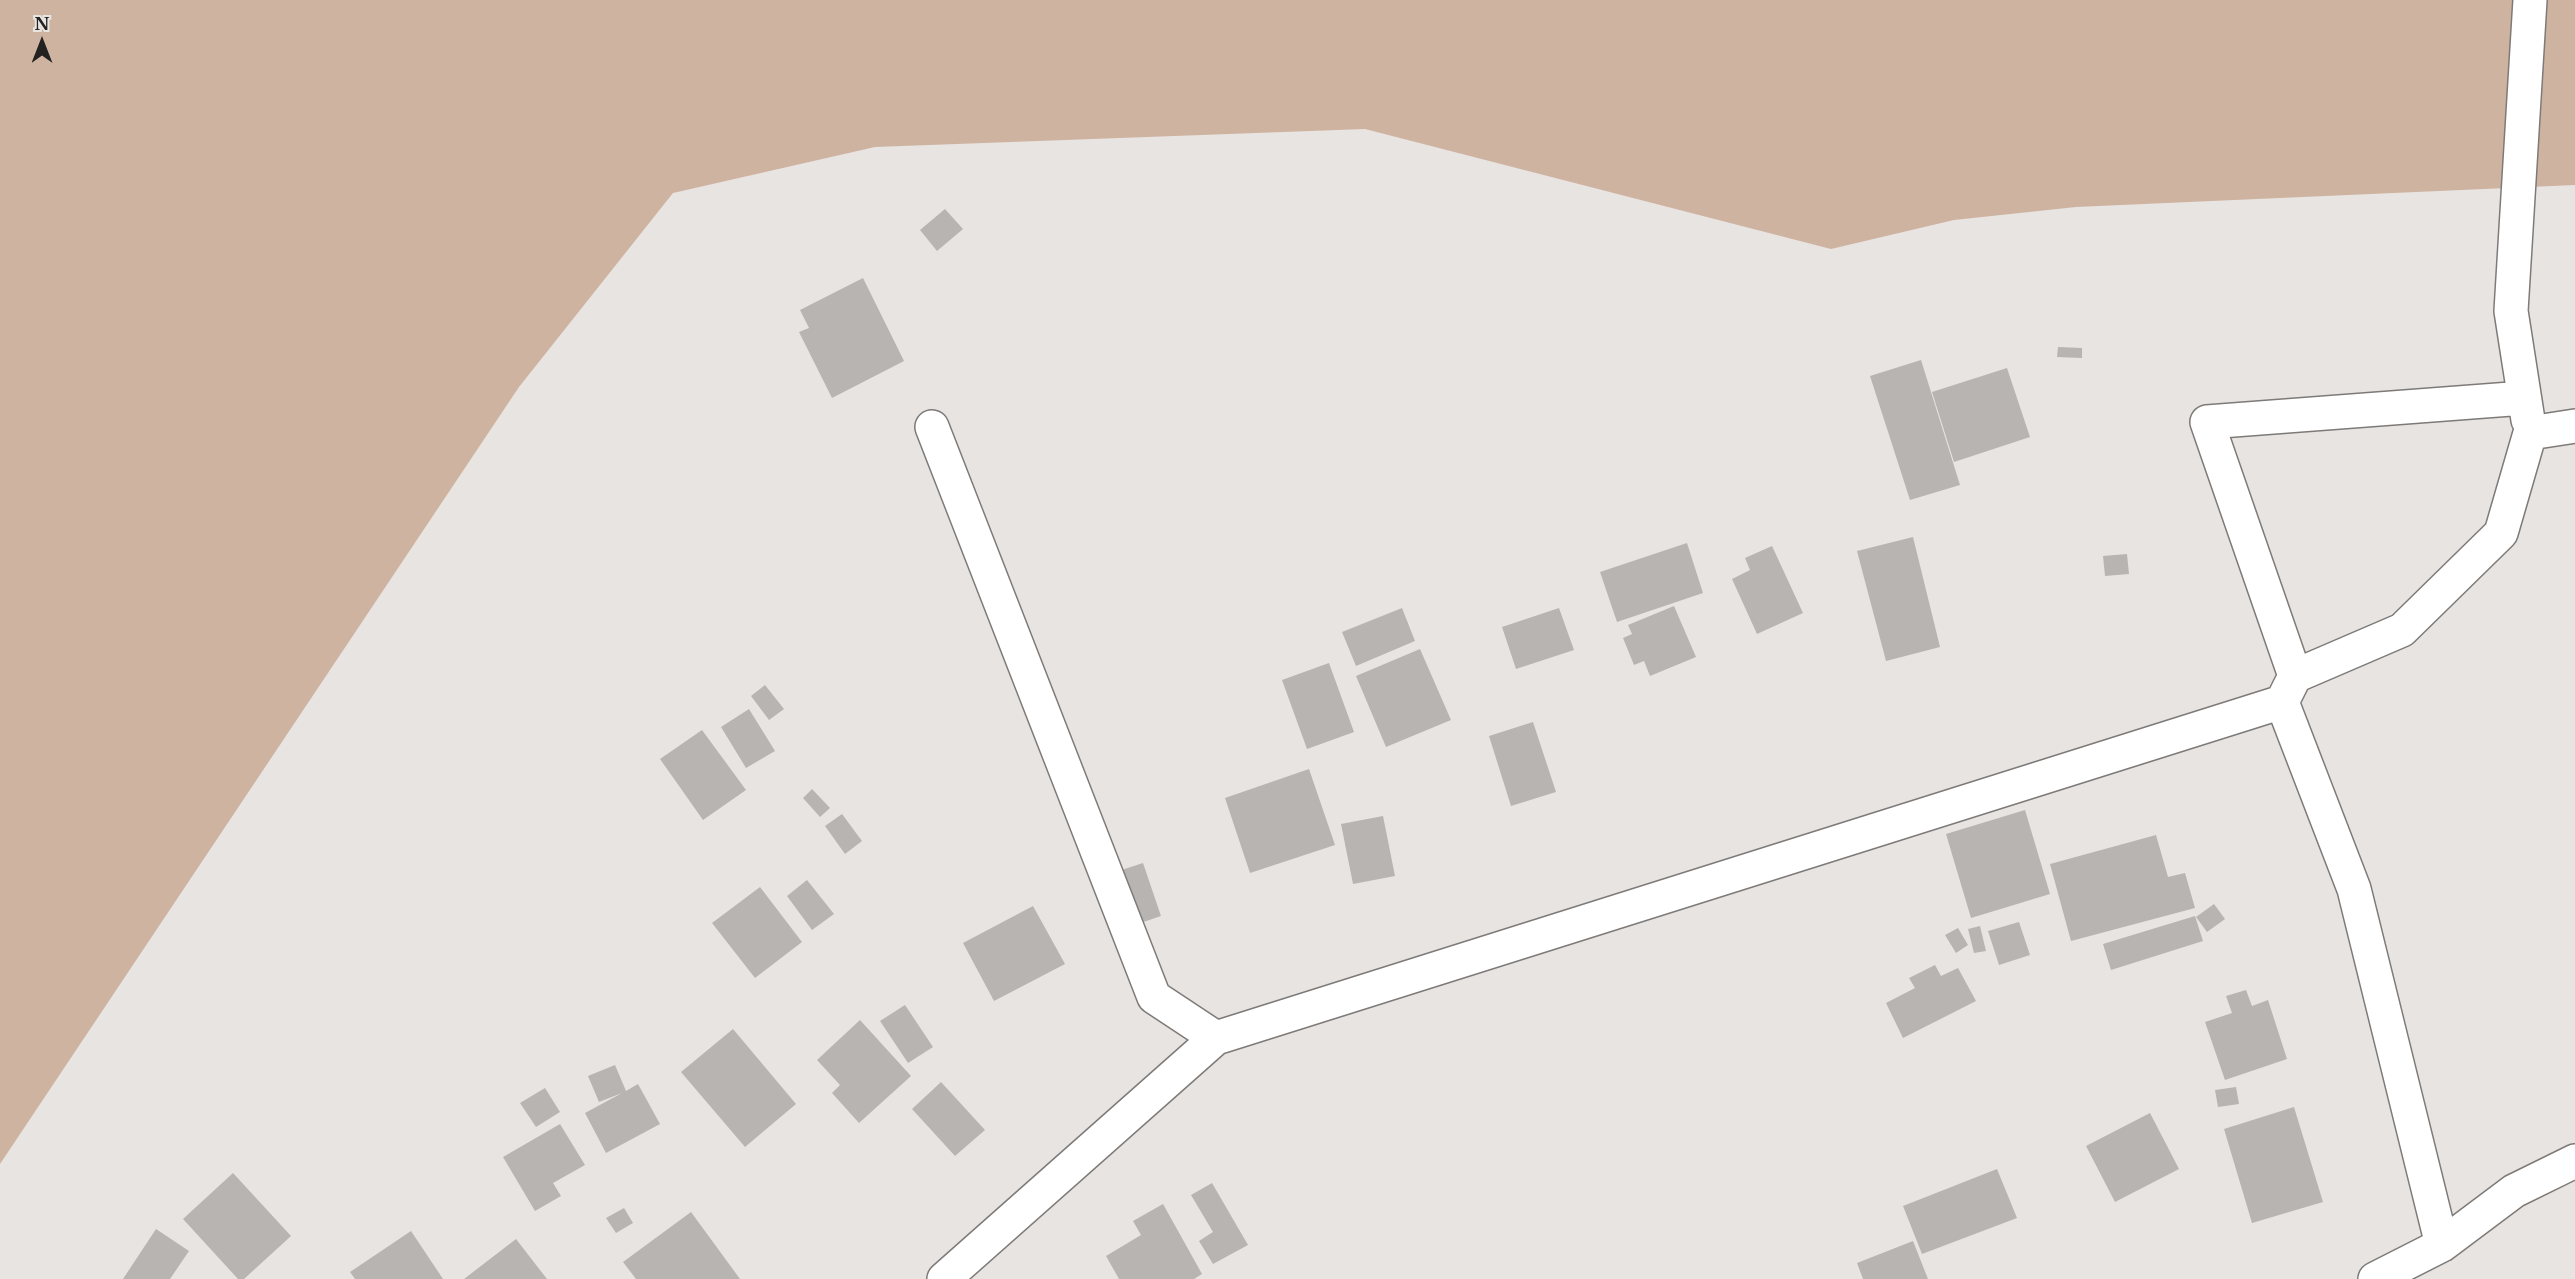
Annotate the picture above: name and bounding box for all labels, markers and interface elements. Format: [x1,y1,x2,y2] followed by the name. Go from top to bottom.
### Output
[12,12,72,72] north arrow
[34,14,50,34] text: N

